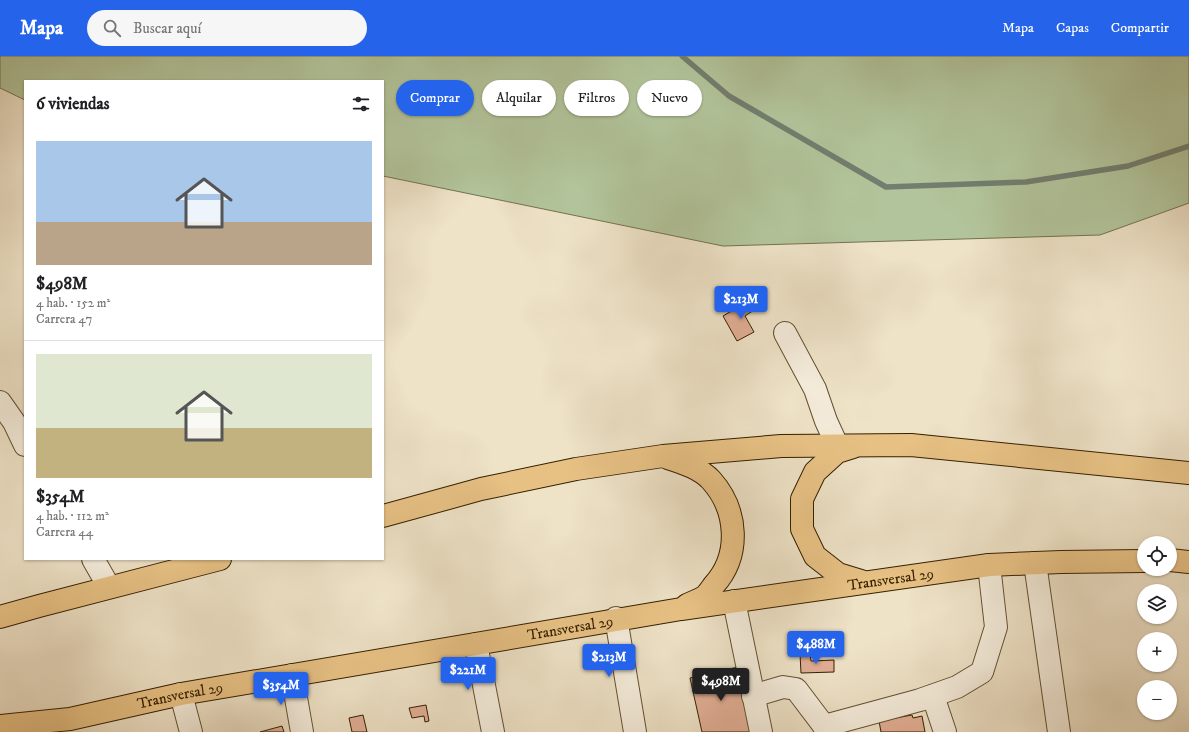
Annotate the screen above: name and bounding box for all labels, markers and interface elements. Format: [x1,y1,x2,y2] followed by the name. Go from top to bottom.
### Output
[87,10,367,46] search box
[20,17,63,40] text: Mapa
[101,17,123,39] icon: search
[133,19,201,38] text: Buscar aquí
[1002,19,1034,37] text: Mapa
[1056,19,1089,37] text: Capas
[1111,19,1169,37] text: Compartir
[396,80,474,116] chip: Comprar
[482,80,556,116] chip: Alquilar
[564,80,629,116] chip: Filtros
[637,80,702,116] chip: Nuevo
[36,93,110,115] text: 6 viviendas
[350,93,372,115] icon: filters
[168,167,240,239] icon: home
[36,273,88,295] text: $498M
[713,286,769,320] pin: $213M
[724,291,758,307] text: $213M
[36,295,110,311] text: 4 hab. · 152 m²
[36,311,92,327] text: Carrera 47
[168,380,240,452] icon: home
[36,486,85,508] text: $354M
[36,508,109,524] text: 4 hab. · 112 m²
[36,524,93,540] text: Carrera 44
[1137,536,1177,720] map controls
[1137,536,1177,576] button: locate
[846,564,935,595] street label: Transversal 29
[1137,584,1177,624] button: layers
[526,612,615,645] street label: Transversal 29
[788,631,844,665] pin: $488M
[1137,632,1177,672] button: +
[796,636,836,652] text: $488M
[581,644,637,678] pin: $213M
[592,649,626,665] text: $213M
[440,657,496,691] pin: $221M
[450,662,486,678] text: $221M
[693,668,749,702] pin: $498M
[253,672,309,706] pin: $354M
[701,673,741,689] text: $498M
[262,677,300,693] text: $354M
[135,678,224,714] street label: Transversal 29
[1137,680,1177,720] button: −

